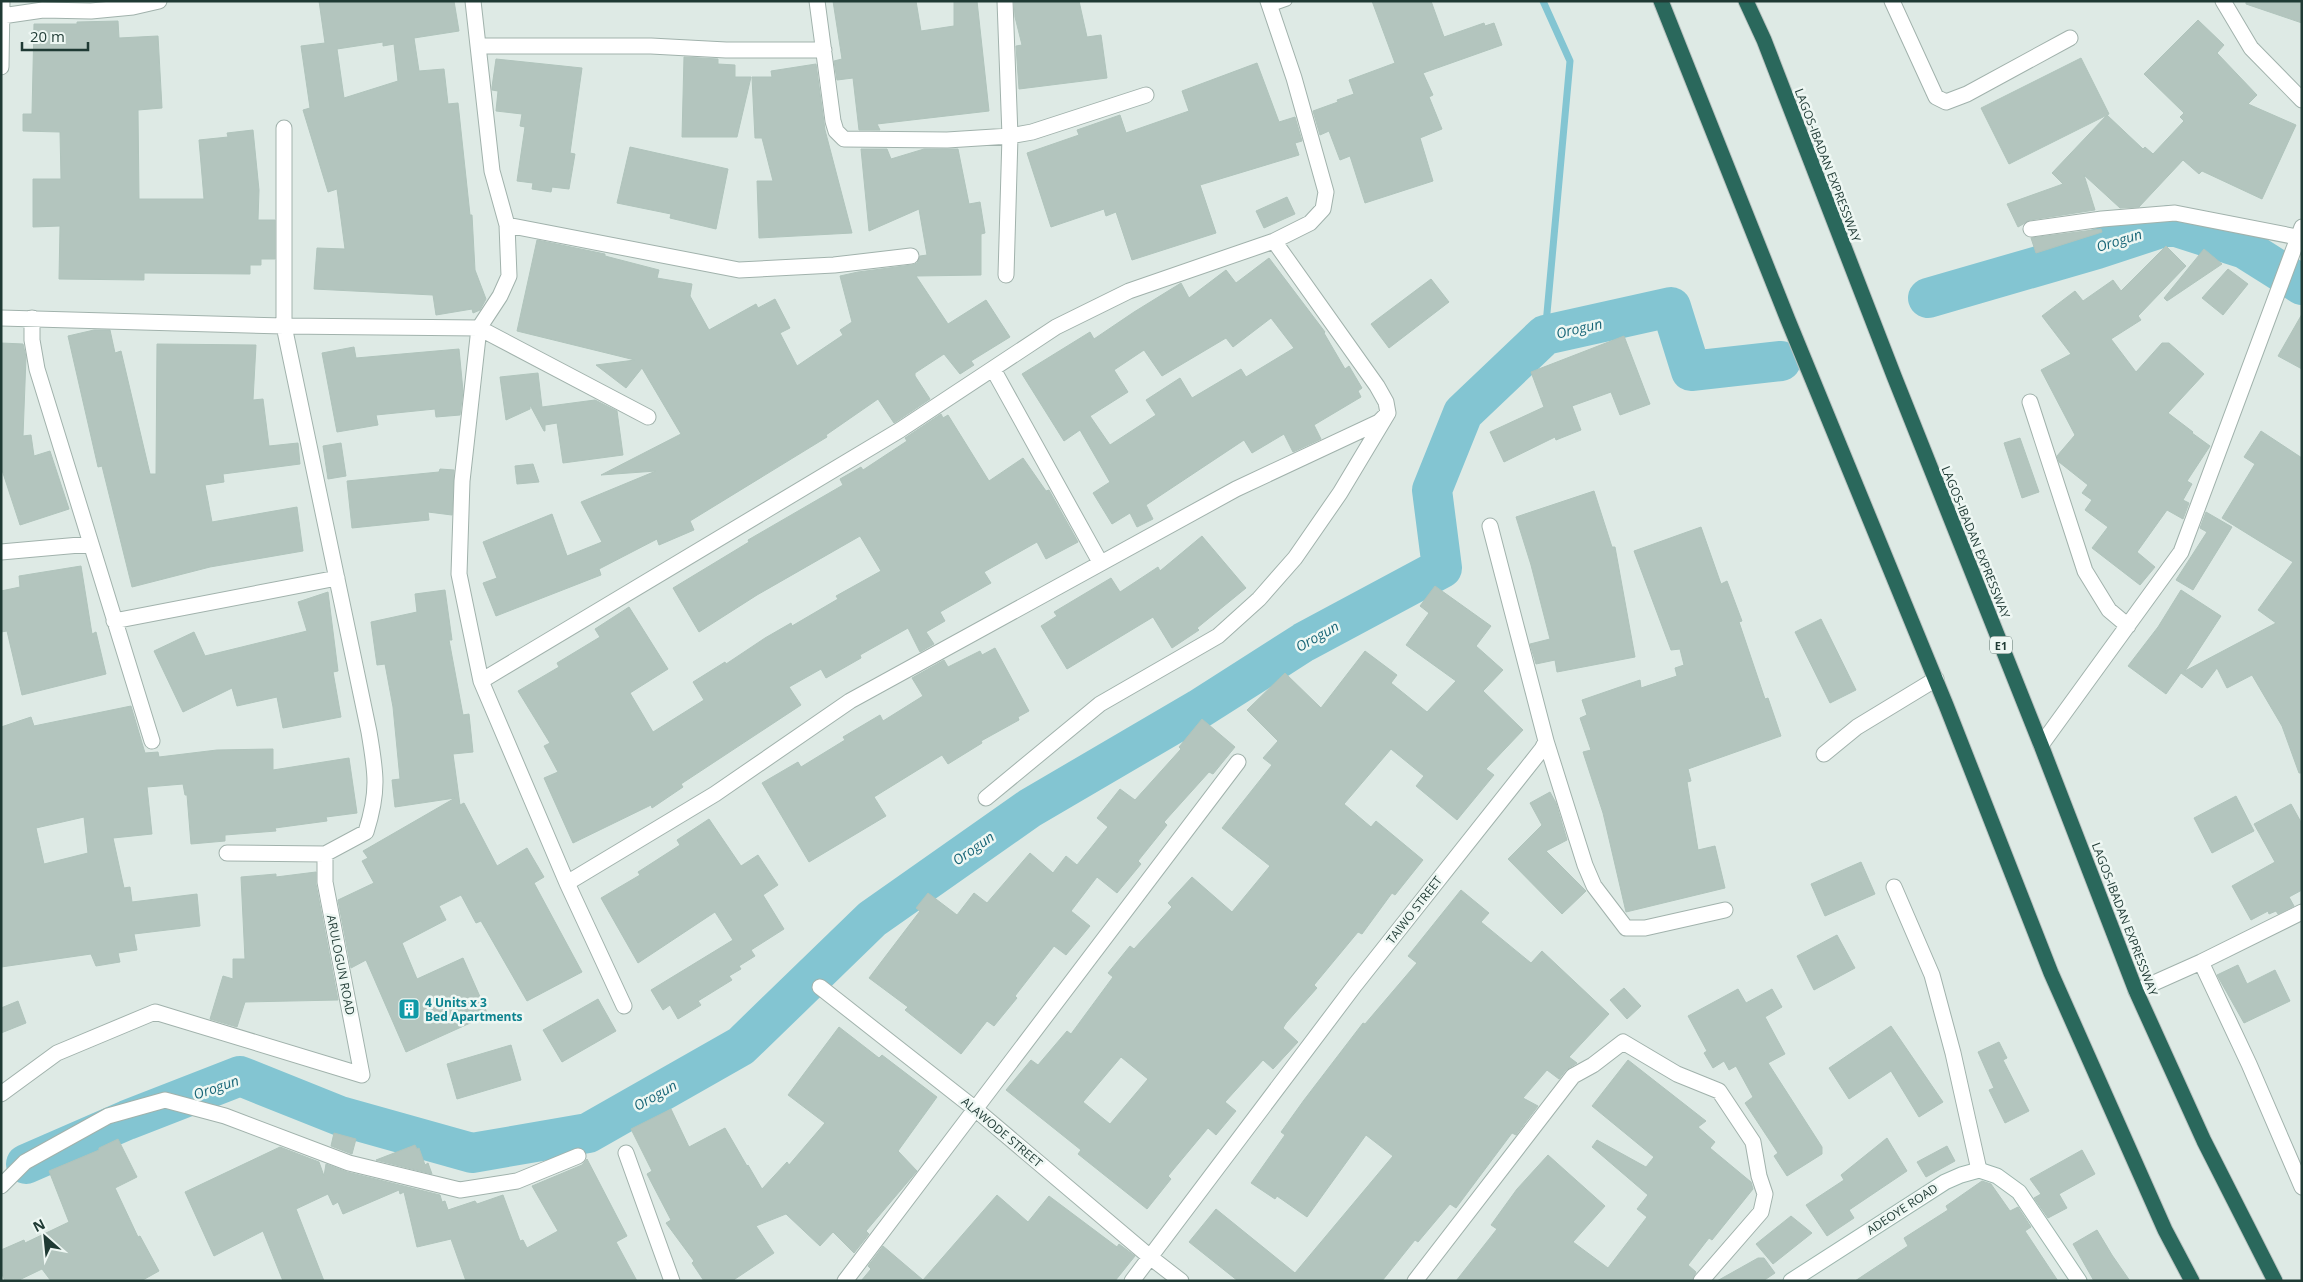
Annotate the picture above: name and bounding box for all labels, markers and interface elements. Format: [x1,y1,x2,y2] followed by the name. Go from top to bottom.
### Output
[22,20,89,52] scale bar
[30,26,65,46] text: 20 m
[1791,86,1865,244] street label: LAGOS-IBADAN EXPRESSWAY
[2094,224,2144,256] water label: Orogun
[1554,313,1604,343] water label: Orogun
[1938,463,2015,621] street label: LAGOS-IBADAN EXPRESSWAY
[1292,616,1342,656] water label: Orogun
[1990,636,2012,654] road number: E1
[948,827,998,869] water label: Orogun
[2088,840,2162,998] street label: LAGOS-IBADAN EXPRESSWAY
[1382,872,1446,947] street label: TAIWO STREET
[323,913,359,1017] street label: ARULOGUN ROAD
[425,994,523,1025] place label: 4 Units x 3 Bed Apartments
[397,997,421,1021] building icon: 4 Units x 3 Bed Apartments
[191,1070,241,1104] water label: Orogun
[630,1075,680,1115] water label: Orogun
[958,1093,1046,1171] street label: ALAWODE STREET
[1863,1180,1941,1238] street label: ADEOYE ROAD
[20,1212,70,1262] north arrow
[29,1214,48,1236] text: N

